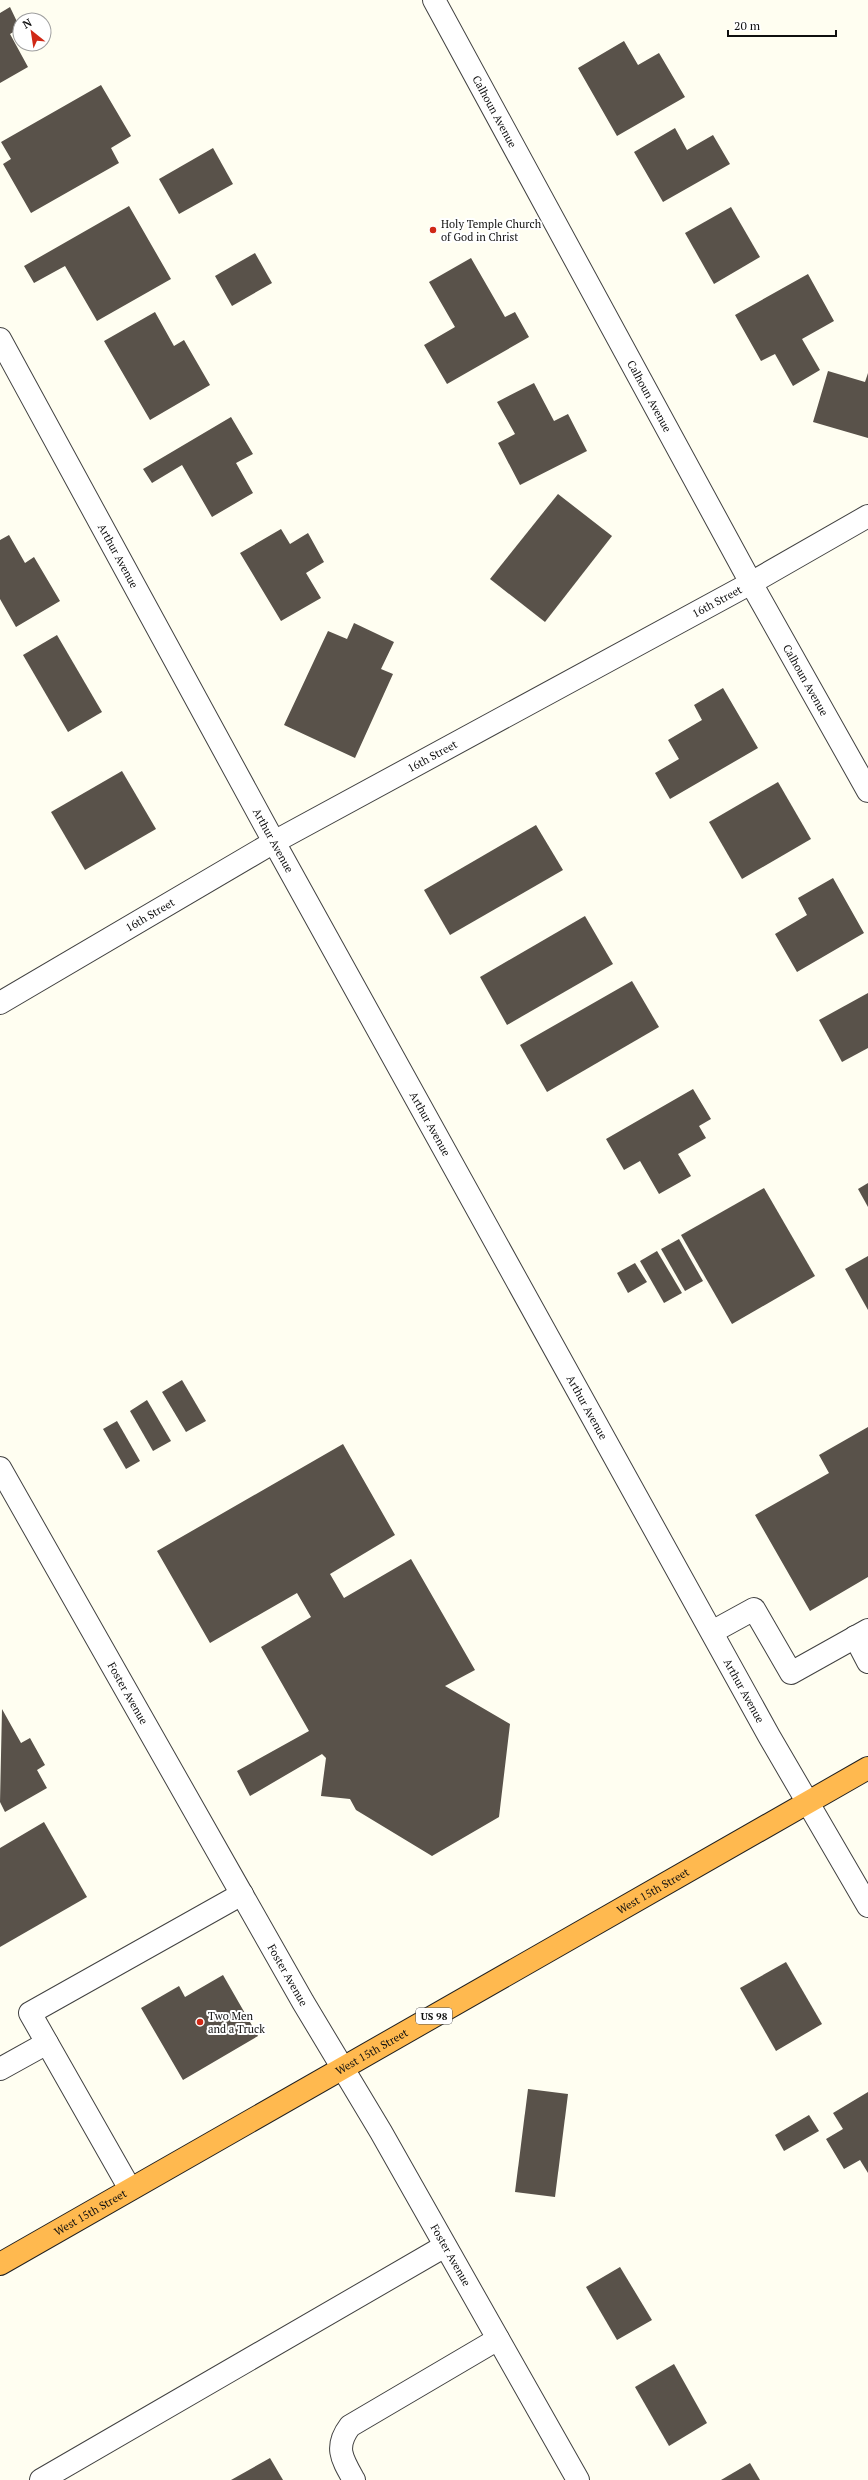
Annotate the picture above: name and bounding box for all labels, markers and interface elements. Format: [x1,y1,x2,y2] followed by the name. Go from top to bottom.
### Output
[12,12,52,52] north arrow
[728,12,836,38] scale bar
[20,15,35,31] text: N
[734,18,761,33] text: 20 m
[469,73,520,150] street label: Calhoun Avenue
[441,217,542,244] place label: Holy Temple Church of God in Christ
[428,225,438,235] marker: Holy Temple Church of God in Christ
[624,358,675,435] street label: Calhoun Avenue
[95,521,142,591] street label: Arthur Avenue
[690,582,744,621] street label: 16th Street
[780,642,832,719] street label: Calhoun Avenue
[405,737,460,775] street label: 16th Street
[250,806,297,875] street label: Arthur Avenue
[123,895,177,935] street label: 16th Street
[407,1089,454,1159] street label: Arthur Avenue
[564,1373,611,1442] street label: Arthur Avenue
[721,1656,768,1726] street label: Arthur Avenue
[105,1660,151,1727] street label: Foster Avenue
[614,1865,692,1917] street label: West 15th Street
[265,1941,311,2009] street label: Foster Avenue
[416,2008,452,2024] road number: US 98
[208,2009,265,2036] place label: Two Men and a Truck
[195,2017,205,2027] marker: Two Men and a Truck
[333,2025,410,2078] street label: West 15th Street
[52,2186,129,2239] street label: West 15th Street
[428,2221,474,2289] street label: Foster Avenue

